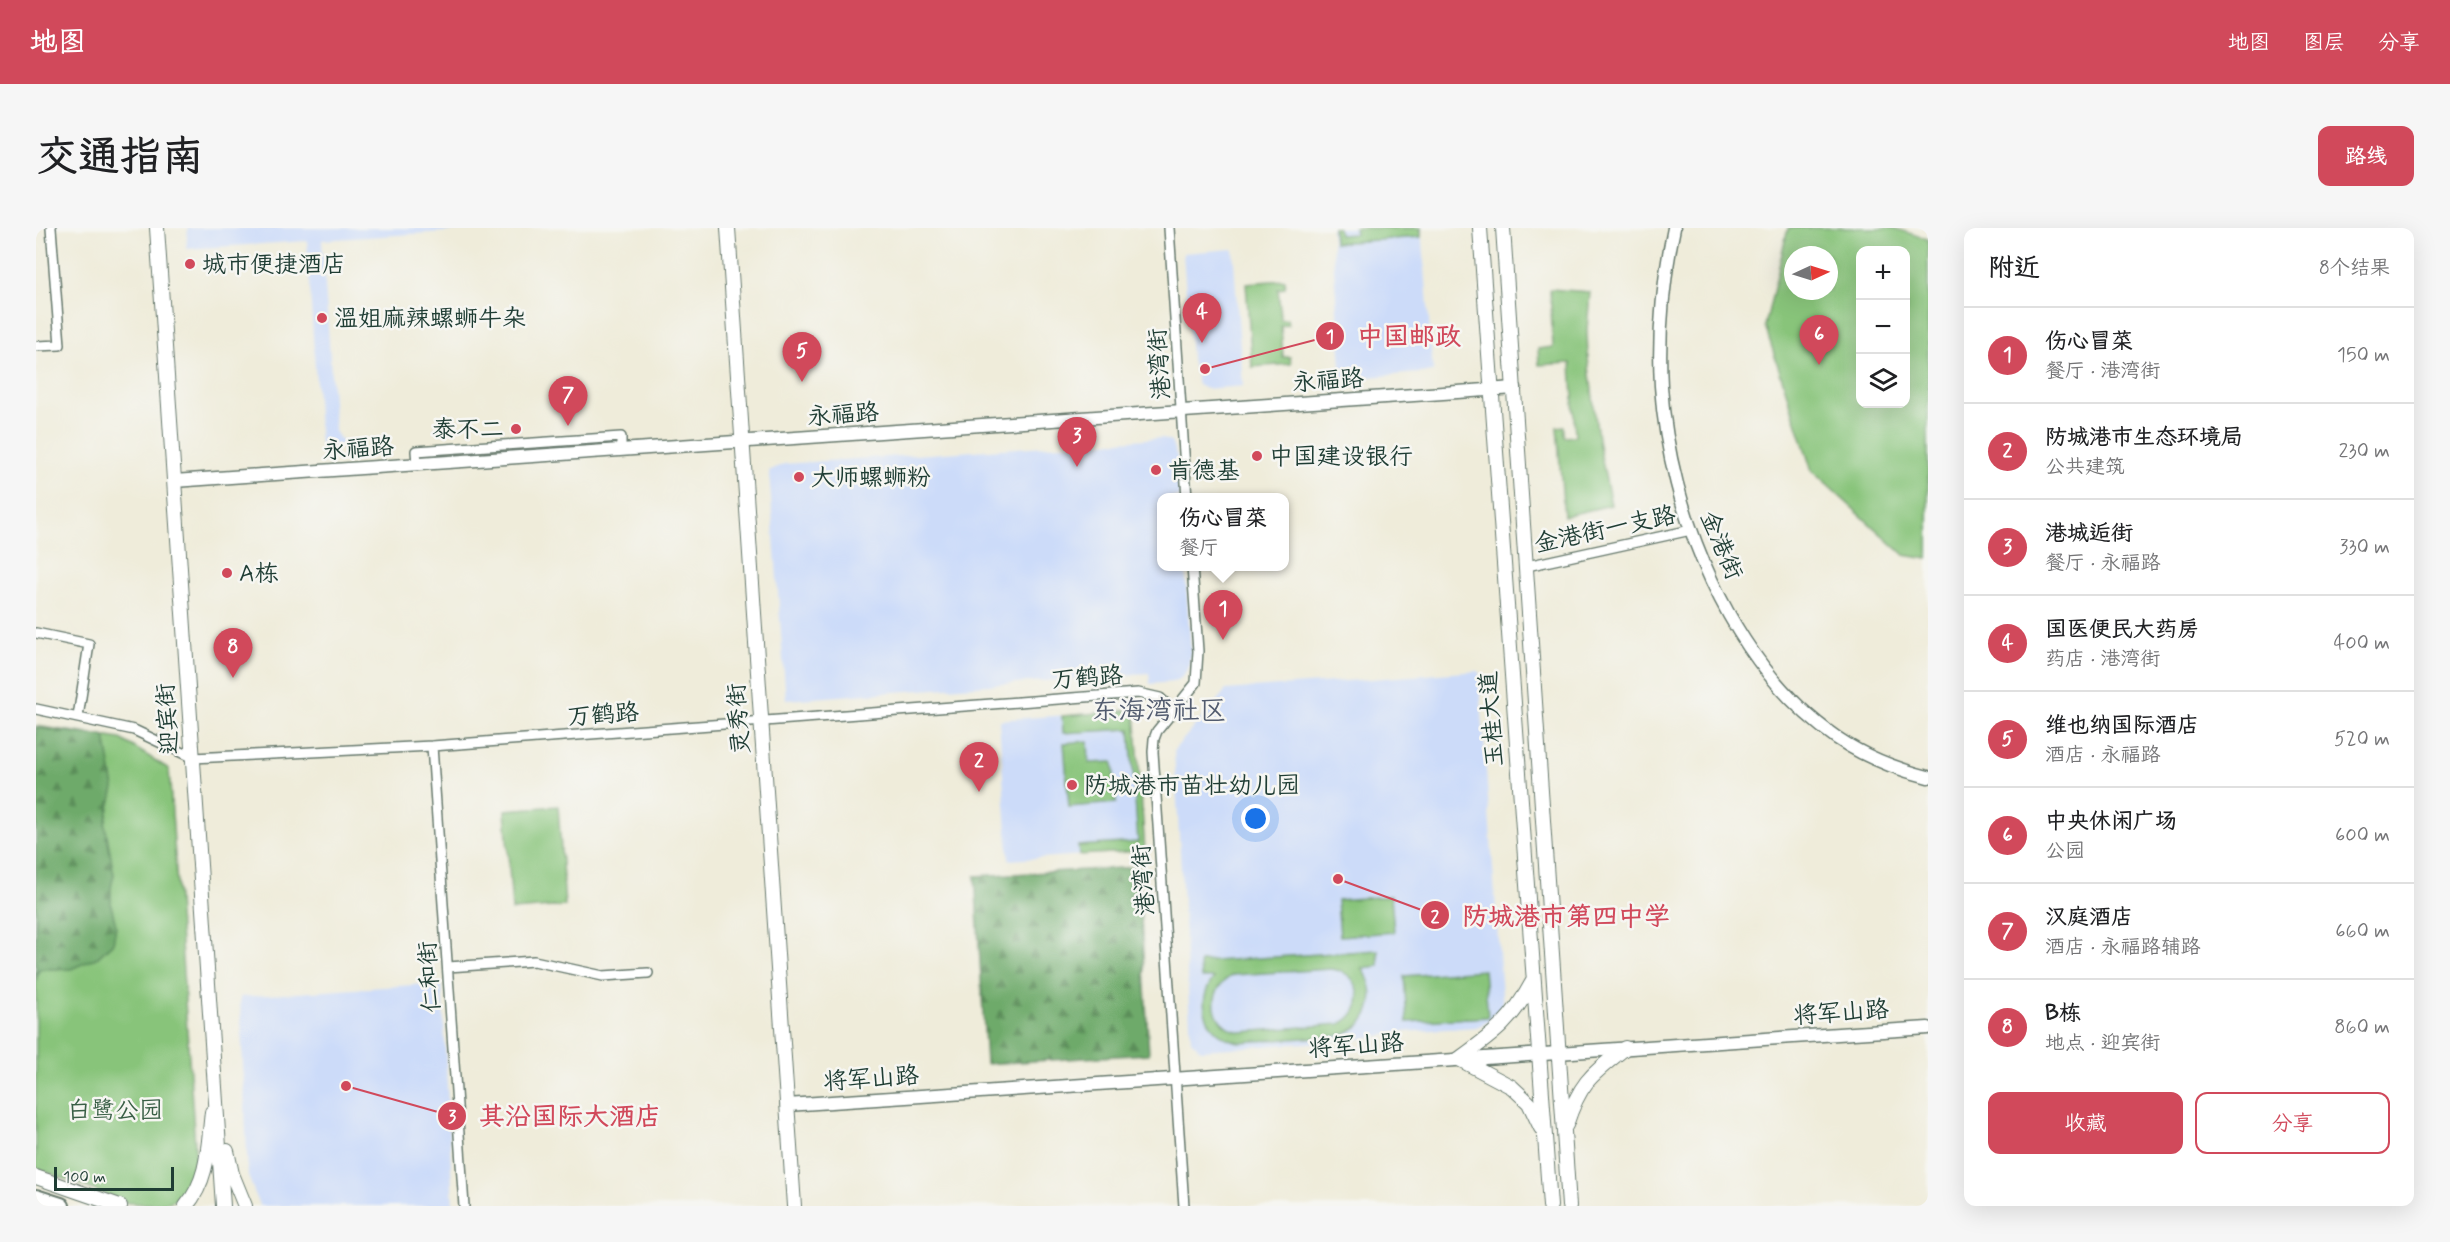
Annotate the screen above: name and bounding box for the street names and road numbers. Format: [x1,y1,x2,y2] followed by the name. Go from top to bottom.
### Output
[1143,327,1178,401] street label: 港湾街
[1291,364,1365,399] street label: 永福路
[806,398,880,433] street label: 永福路
[321,432,395,467] street label: 永福路
[1532,500,1679,561] street label: 金港街一支路
[1692,506,1749,585] street label: 金港街
[1050,661,1124,696] street label: 万鹤路
[1474,670,1511,768] street label: 玉桂大道
[151,682,186,756] street label: 迎宾街
[722,682,757,756] street label: 灵秀街
[566,698,640,733] street label: 万鹤路
[1127,843,1162,917] street label: 港湾街
[413,940,448,1014] street label: 仁和街
[1792,995,1890,1032] street label: 将军山路
[1307,1028,1405,1065] street label: 将军山路
[822,1061,920,1098] street label: 将军山路

